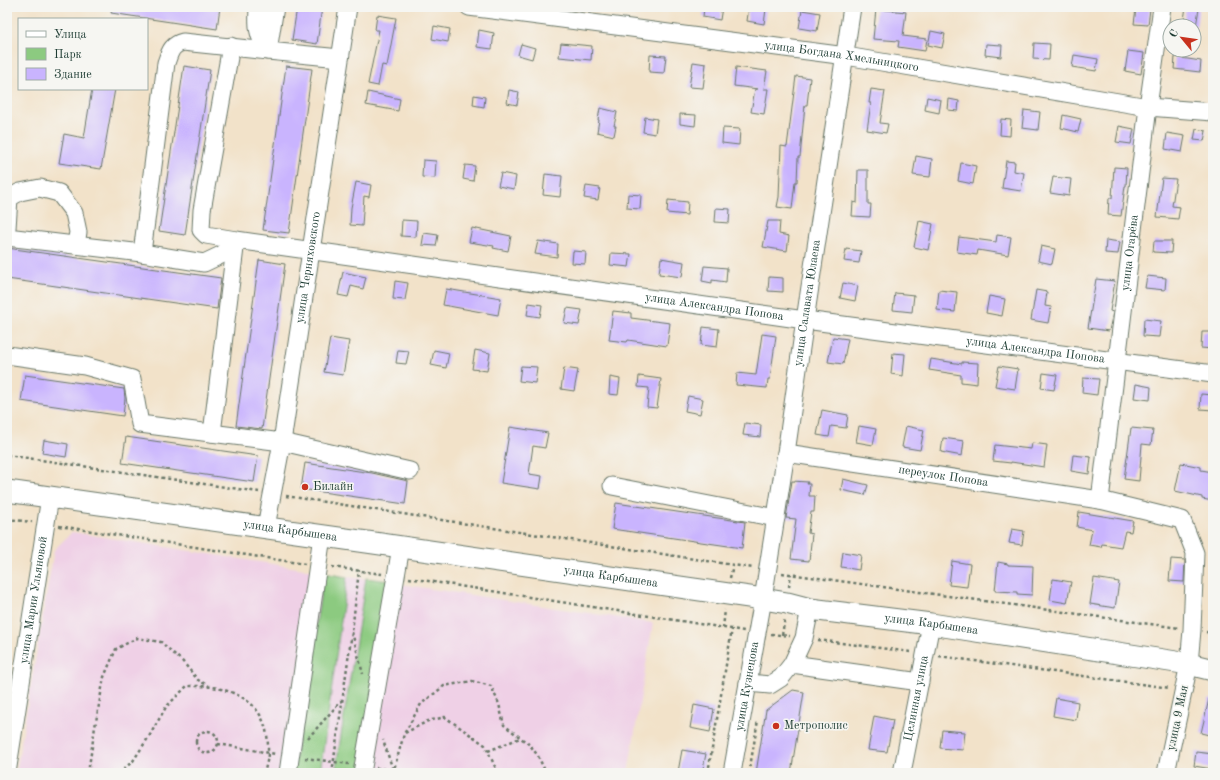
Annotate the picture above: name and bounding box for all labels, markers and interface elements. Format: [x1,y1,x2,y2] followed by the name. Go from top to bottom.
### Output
[18,18,148,90] legend
[1162,18,1202,58] north arrow
[1168,28,1181,40] text: С
[54,29,87,41] text: Улица
[764,39,920,74] street label: улица Богдана Хмельницкого
[54,49,82,61] text: Парк
[54,69,92,81] text: Здание
[294,211,323,324] street label: улица Черняховского
[1120,214,1141,292] street label: улица Огарёва
[792,239,823,367] street label: улица Салавата Юлаева
[644,292,785,323] street label: улица Александра Попова
[965,335,1106,366] street label: улица Александра Попова
[898,464,989,489] street label: переулок Попова
[313,481,353,493] place label: Билайн
[300,482,310,492] marker: Билайн
[242,519,338,544] street label: улица Карбышева
[18,536,50,665] street label: улица Марии Ульяновой
[563,564,659,590] street label: улица Карбышева
[884,612,979,637] street label: улица Карбышева
[734,641,761,732] street label: улица Кузнецова
[902,654,931,742] street label: Целинная улица
[1165,684,1191,752] street label: улица 9 Мая
[784,720,848,732] place label: Метрополис
[771,721,781,731] marker: Метрополис

